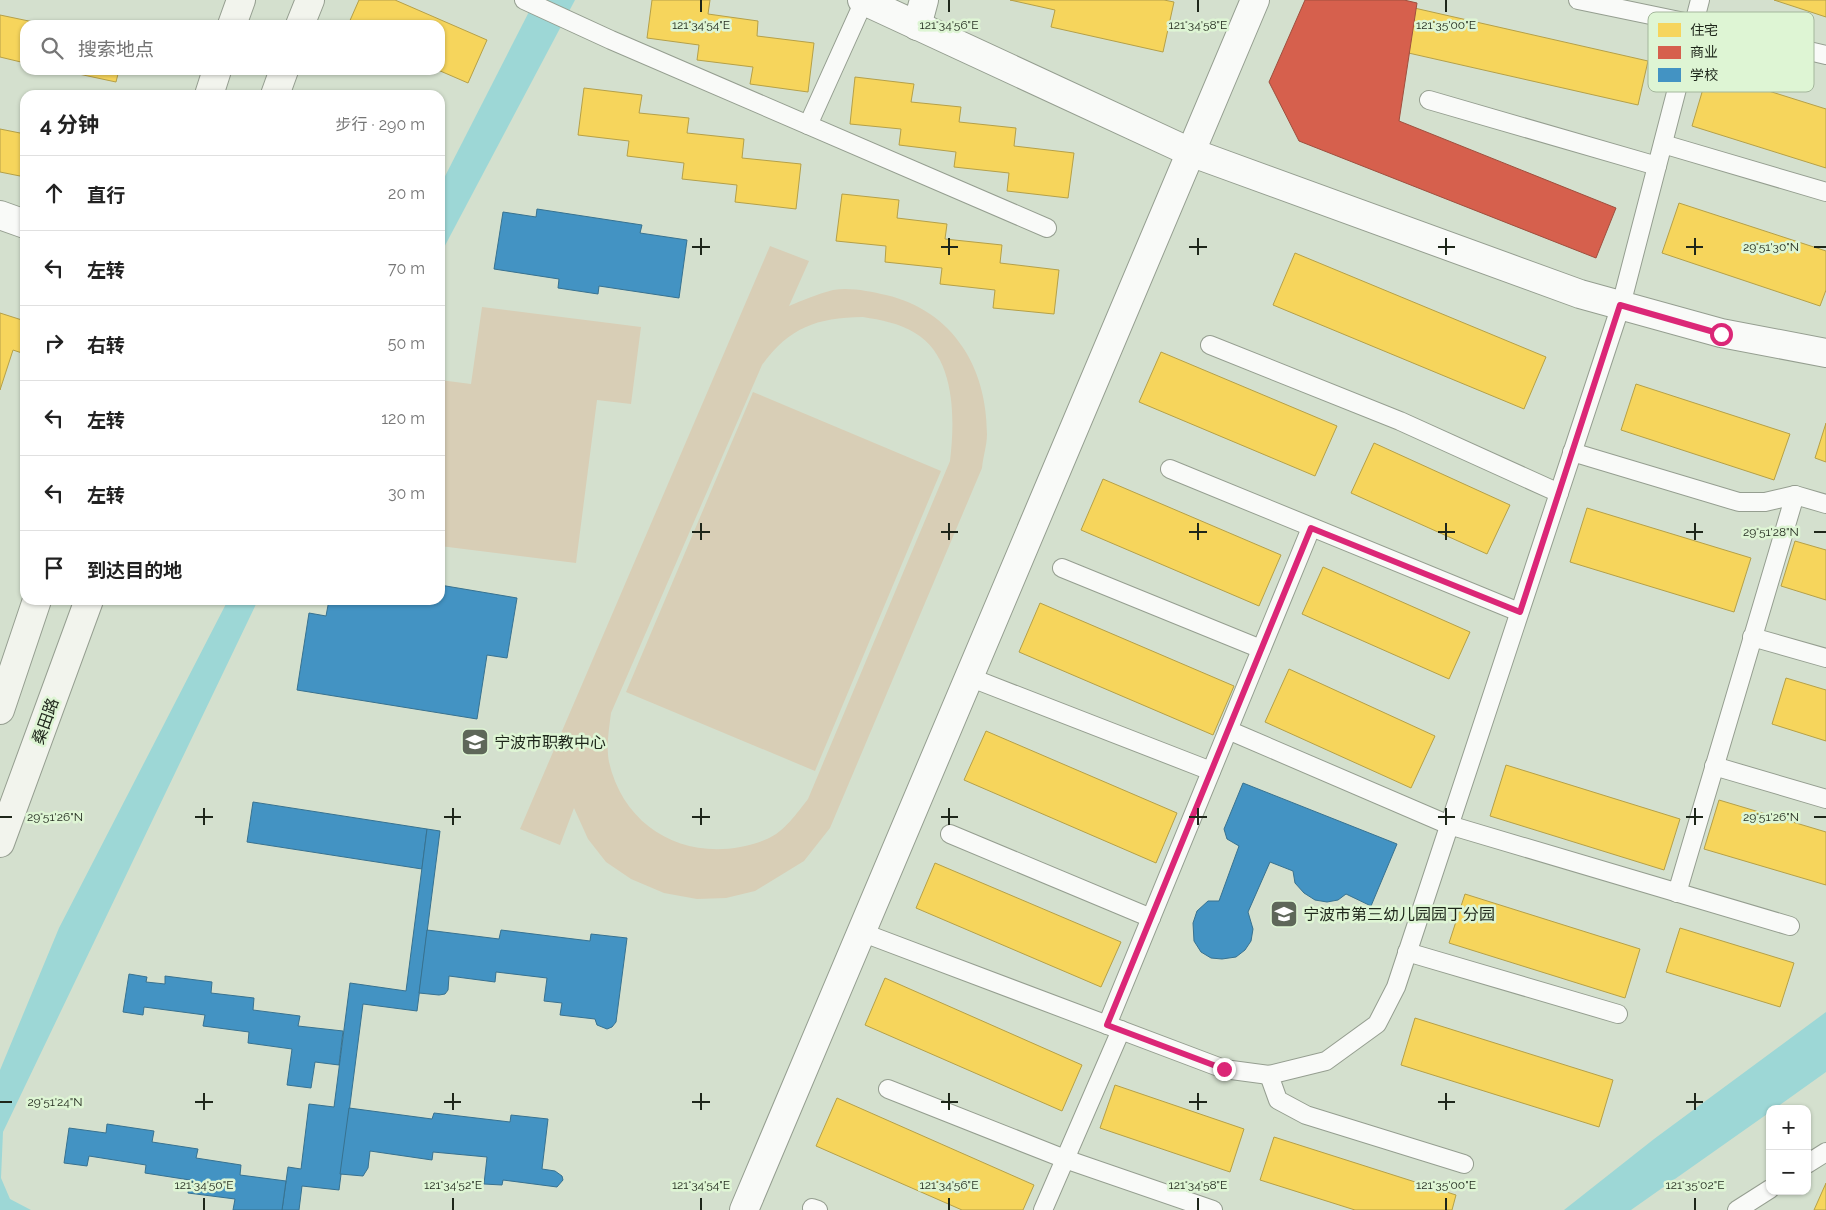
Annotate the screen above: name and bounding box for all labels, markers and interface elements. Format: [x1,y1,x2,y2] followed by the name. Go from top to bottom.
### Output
[1648,12,1814,92] legend
[672,18,730,32] text: 121°34'54"E
[920,18,978,32] text: 121°34'56"E
[1169,18,1227,32] text: 121°34'58"E
[1416,18,1476,32] text: 121°35'00"E
[20,20,445,75] search box
[1690,22,1718,38] text: 住宅
[38,34,66,62] icon: search
[78,38,154,60] text: 搜索地点
[1690,44,1718,60] text: 商业
[1690,67,1718,83] text: 学校
[40,112,99,137] text: 4 分钟
[336,115,425,134] text: 步行 · 290 m
[40,179,68,207] icon: ahead
[87,184,125,206] text: 直行
[388,184,425,203] text: 20 m
[1743,240,1799,254] text: 29°51'30"N
[40,254,68,282] icon: left
[87,259,125,281] text: 左转
[388,259,425,278] text: 70 m
[1710,323,1733,346] route start
[40,329,68,357] icon: right
[87,334,125,356] text: 右转
[388,334,425,353] text: 50 m
[40,404,68,432] icon: left
[87,409,125,431] text: 左转
[381,409,425,428] text: 120 m
[40,479,68,507] icon: left
[87,484,125,506] text: 左转
[388,484,425,503] text: 30 m
[1743,525,1799,539] text: 29°51'28"N
[40,554,68,582] icon: arrive
[87,559,182,581] text: 到达目的地
[28,695,63,747] street label: 桑田路
[460,727,490,757] school or university icon: 宁波市职教中心
[494,733,606,752] place label: 宁波市职教中心
[27,810,83,824] text: 29°51'26"N
[1743,810,1799,824] text: 29°51'26"N
[1269,899,1299,929] school or university icon: 宁波市第三幼儿园园丁分园
[1303,905,1495,924] place label: 宁波市第三幼儿园园丁分园
[1213,1058,1236,1081] route end
[27,1095,83,1109] text: 29°51'24"N
[1766,1105,1811,1195] map controls
[1766,1105,1811,1150] button: +
[1766,1150,1811,1195] button: −
[175,1178,233,1192] text: 121°34'50"E
[424,1178,482,1192] text: 121°34'52"E
[672,1178,730,1192] text: 121°34'54"E
[920,1178,978,1192] text: 121°34'56"E
[1169,1178,1227,1192] text: 121°34'58"E
[1416,1178,1476,1192] text: 121°35'00"E
[1666,1178,1724,1192] text: 121°35'02"E

